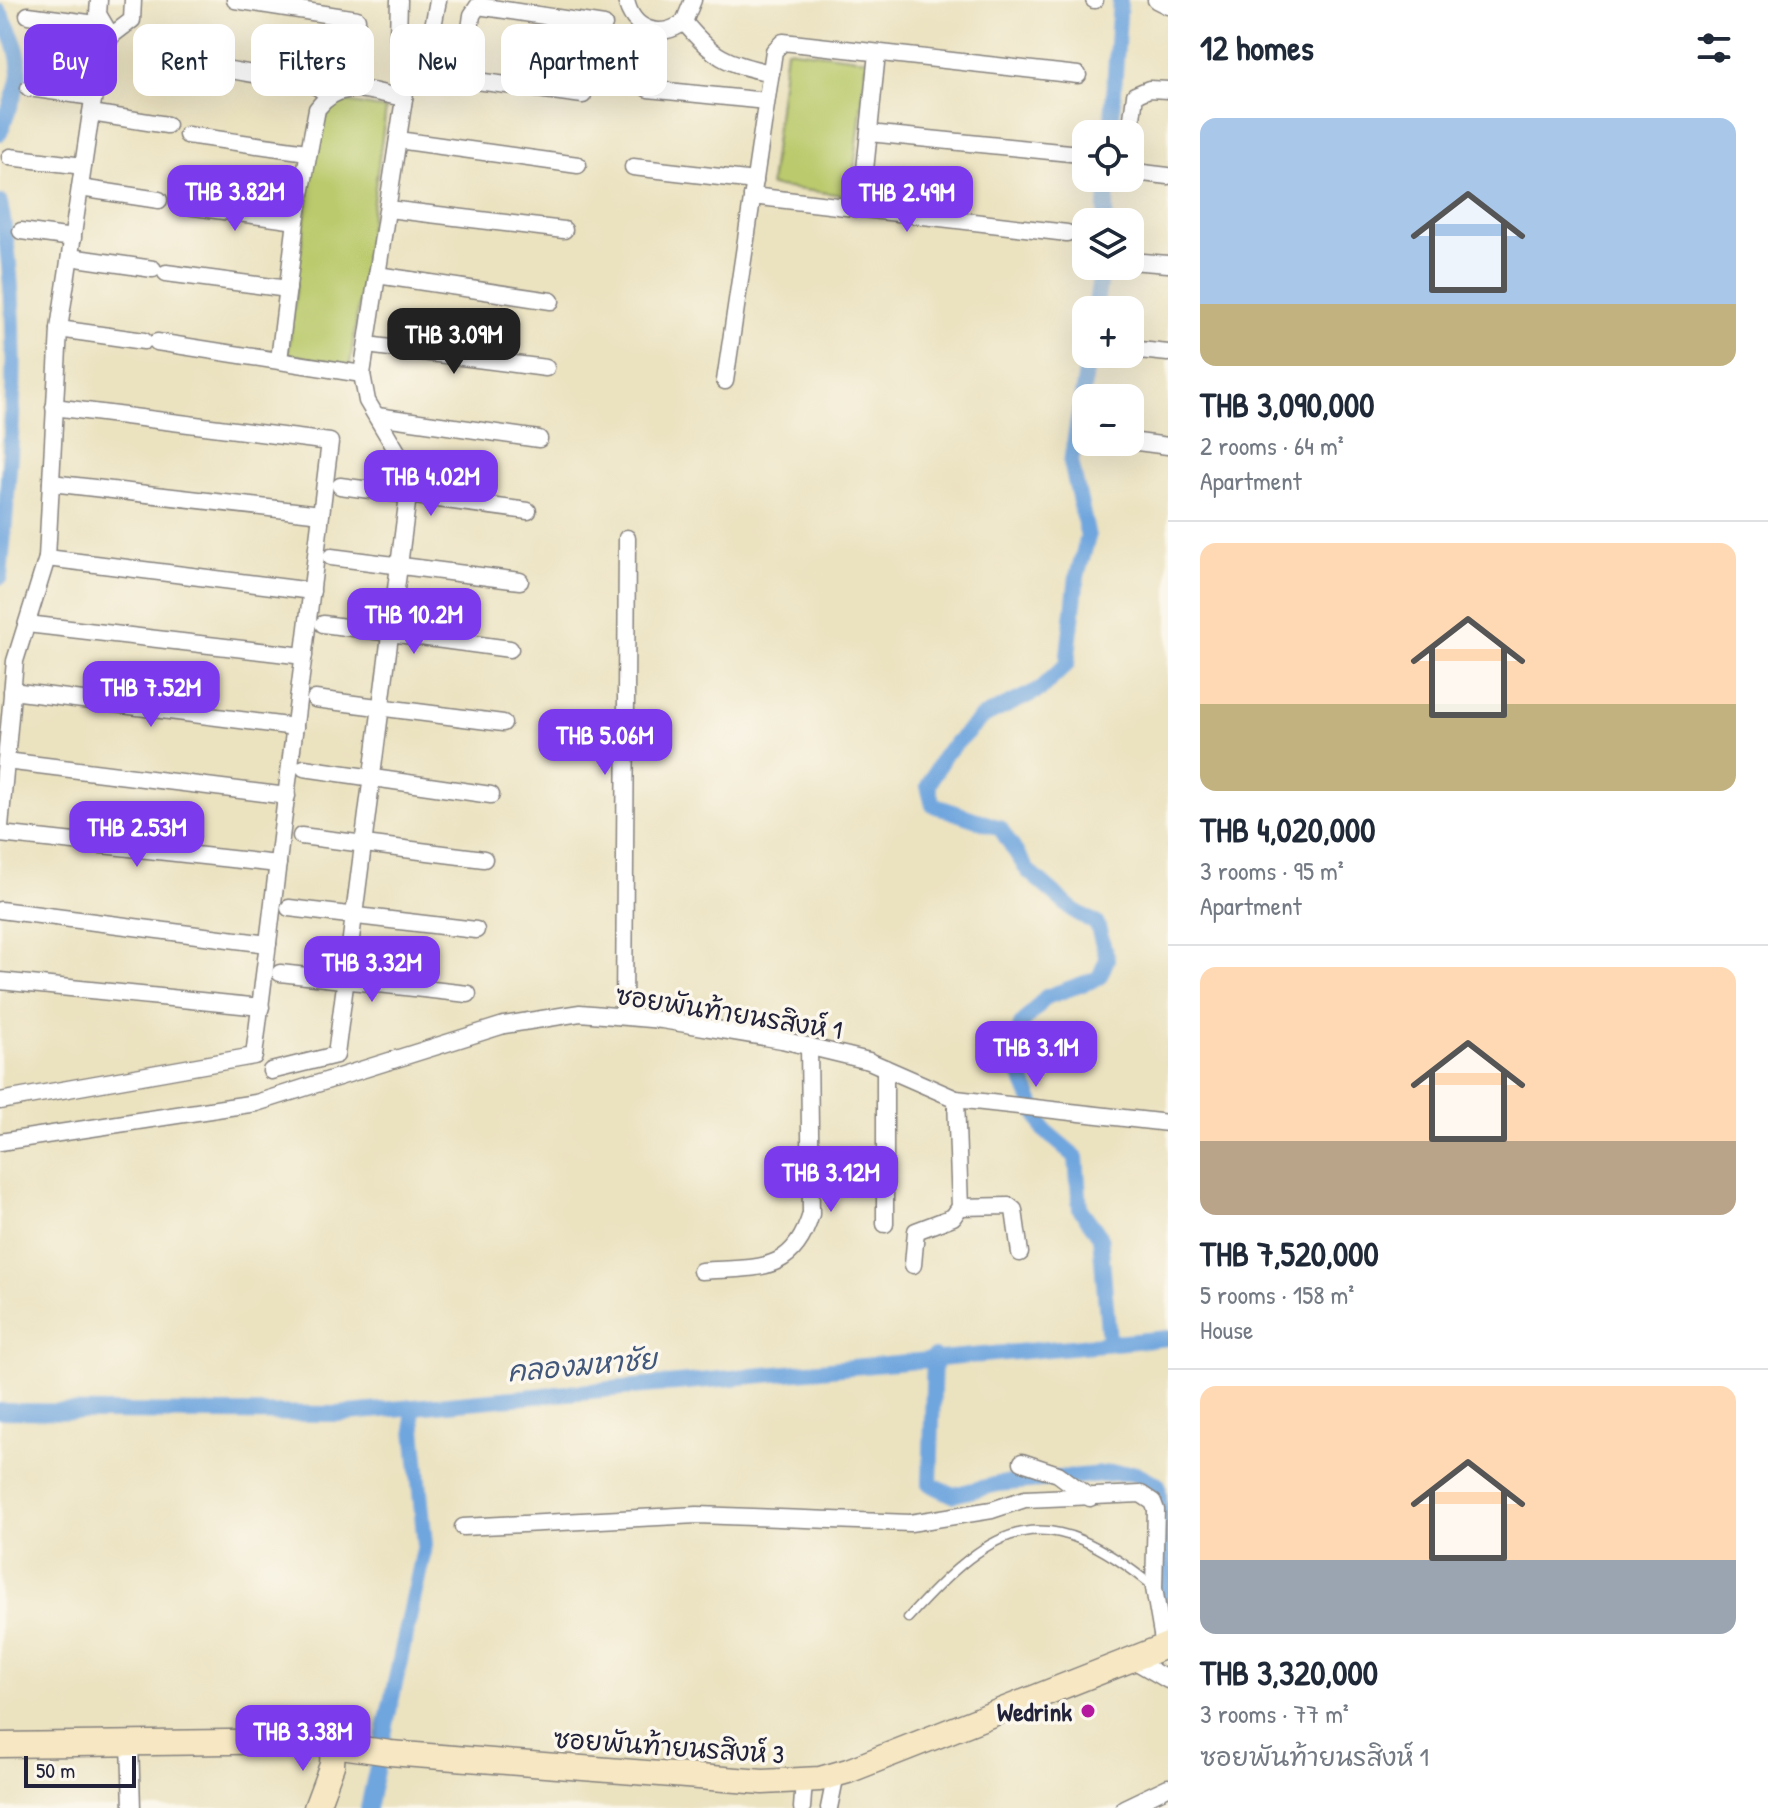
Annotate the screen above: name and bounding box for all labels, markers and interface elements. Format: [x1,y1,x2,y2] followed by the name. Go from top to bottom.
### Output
[24,24,117,96] chip: Buy
[133,24,235,96] chip: Rent
[251,24,374,96] chip: Filters
[390,24,485,96] chip: New
[501,24,667,96] chip: Apartment
[1200,25,1314,71] text: 12 homes
[1692,26,1736,70] icon: filters
[1072,120,1144,456] map controls
[1072,120,1144,192] button: locate
[143,165,327,233] pin: THB 3.82M
[815,166,999,234] pin: THB 2.49M
[1396,170,1540,314] icon: home
[185,173,285,208] text: THB 3.82M
[859,174,955,209] text: THB 2.49M
[1072,208,1144,280] button: layers
[1072,296,1144,368] button: +
[362,308,546,376] pin: THB 3.09M
[405,316,503,351] text: THB 3.09M
[1200,382,1375,428] text: THB 3,090,000
[1072,384,1144,456] button: −
[1200,428,1344,463] text: 2 rooms · 64 m²
[339,450,523,518] pin: THB 4.02M
[382,458,480,493] text: THB 4.02M
[1200,463,1302,498] text: Apartment
[322,588,506,656] pin: THB 10.2M
[1396,595,1540,739] icon: home
[365,596,463,631] text: THB 10.2M
[59,661,243,729] pin: THB 7.52M
[101,669,201,704] text: THB 7.52M
[513,709,697,777] pin: THB 5.06M
[556,717,654,752] text: THB 5.06M
[45,801,229,869] pin: THB 2.53M
[1200,807,1375,853] text: THB 4,020,000
[87,809,187,844] text: THB 2.53M
[1200,853,1344,888] text: 3 rooms · 95 m²
[1200,888,1302,923] text: Apartment
[280,936,464,1004] pin: THB 3.32M
[322,944,422,979] text: THB 3.32M
[613,977,845,1047] street label: ซอยพันท้ายนรสิงห์ 1
[1396,1019,1540,1163] icon: home
[953,1021,1119,1089] pin: THB 3.1M
[993,1029,1079,1064] text: THB 3.1M
[739,1146,923,1214] pin: THB 3.12M
[782,1154,880,1189] text: THB 3.12M
[1200,1231,1379,1277] text: THB 7,520,000
[1200,1277,1354,1312] text: 5 rooms · 158 m²
[1200,1312,1253,1347] text: House
[506,1339,661,1390] water label: คลองมหาชัย
[1396,1438,1540,1582] icon: home
[1200,1650,1378,1696] text: THB 3,320,000
[997,1694,1072,1729] place label: Wedrink
[1200,1696,1349,1731] text: 3 rooms · 77 m²
[1079,1702,1097,1720] marker: Wedrink
[211,1705,395,1773] pin: THB 3.38M
[253,1713,353,1748] text: THB 3.38M
[552,1720,786,1772] street label: ซอยพันท้ายนรสิงห์ 3
[1200,1739,1429,1774] text: ซอยพันท้ายนรสิงห์ 1
[24,1752,136,1788] scale bar
[36,1755,75,1785] text: 50 m

